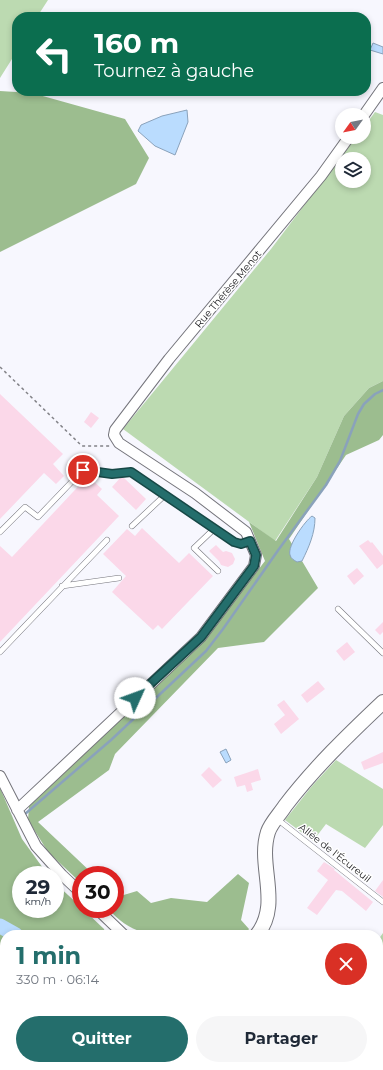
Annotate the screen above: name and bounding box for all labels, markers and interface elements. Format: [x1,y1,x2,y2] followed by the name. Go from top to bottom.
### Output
[94,26,179,60] text: 160 m
[28,28,80,80] icon: left
[94,60,254,82] text: Tournez à gauche
[335,108,371,144] north arrow
[335,108,371,188] map controls
[335,152,371,188] button: layers
[192,248,264,330] street label: Rue Thérèse Menot
[66,453,100,487] pin
[72,459,94,481] icon: arrive
[114,677,156,719] position arrow
[296,821,374,885] street label: Allée de l'Écureuil
[72,866,124,918] speed limit sign: 30
[26,875,50,899] text: 29
[25,895,51,908] text: km/h
[16,941,81,970] text: 1 min
[325,943,367,985] button: close
[16,971,99,987] text: 330 m · 06:14
[16,1016,188,1062] button: Quitter
[196,1016,367,1062] button: Partager

